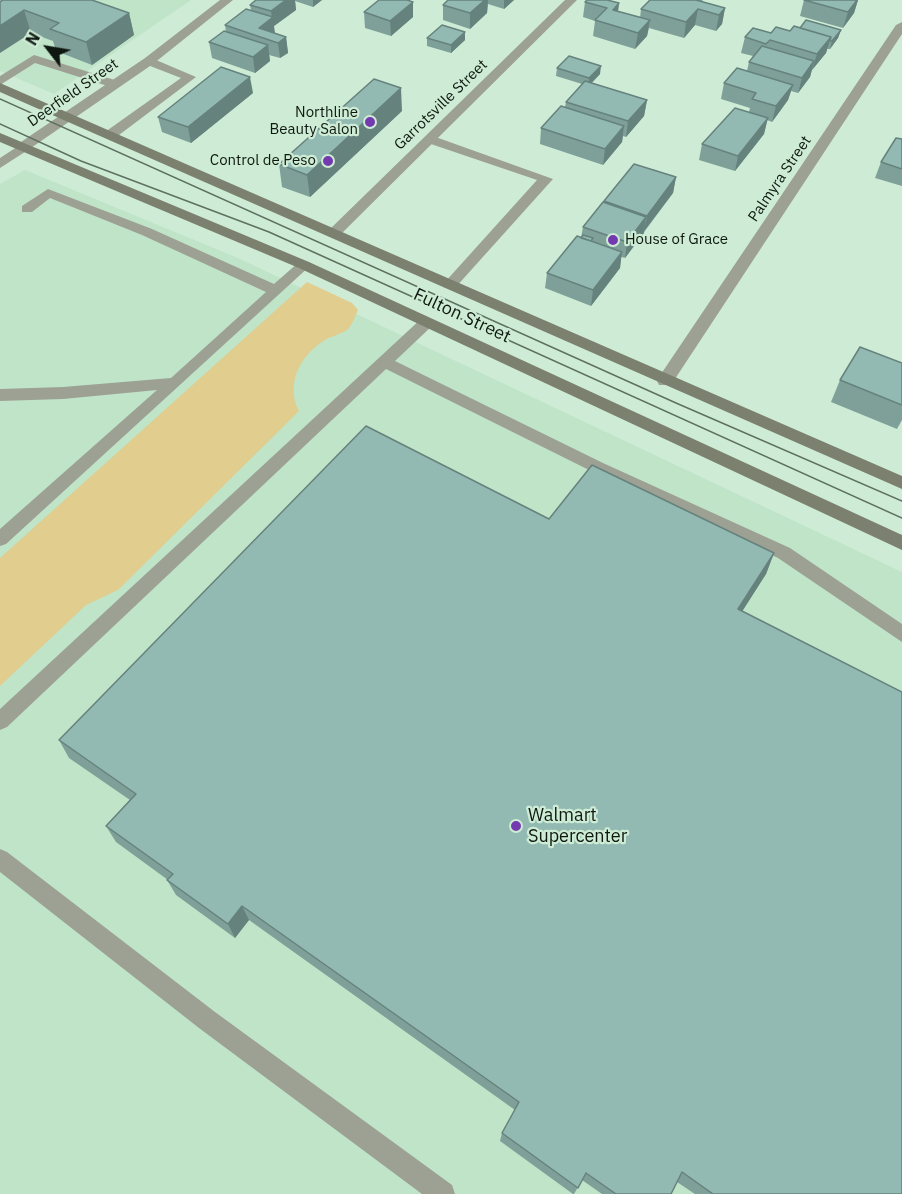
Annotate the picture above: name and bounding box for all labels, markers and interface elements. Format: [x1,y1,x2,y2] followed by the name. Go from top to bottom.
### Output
[18,18,78,78] north arrow
[21,29,44,49] text: N
[24,55,122,131] street label: Deerfield Street
[391,56,491,154] street label: Garrotsville Street
[269,104,358,139] place label: Northline Beauty Salon
[363,115,377,129] marker: Northline Beauty Salon
[745,133,815,225] street label: Palmyra Street
[210,152,316,170] place label: Control de Peso
[321,154,335,168] marker: Control de Peso
[625,231,728,249] place label: House of Grace
[606,233,620,247] marker: House of Grace
[410,284,514,348] street label: Fulton Street
[528,805,627,848] place label: Walmart Supercenter
[509,819,523,833] marker: Walmart Supercenter

